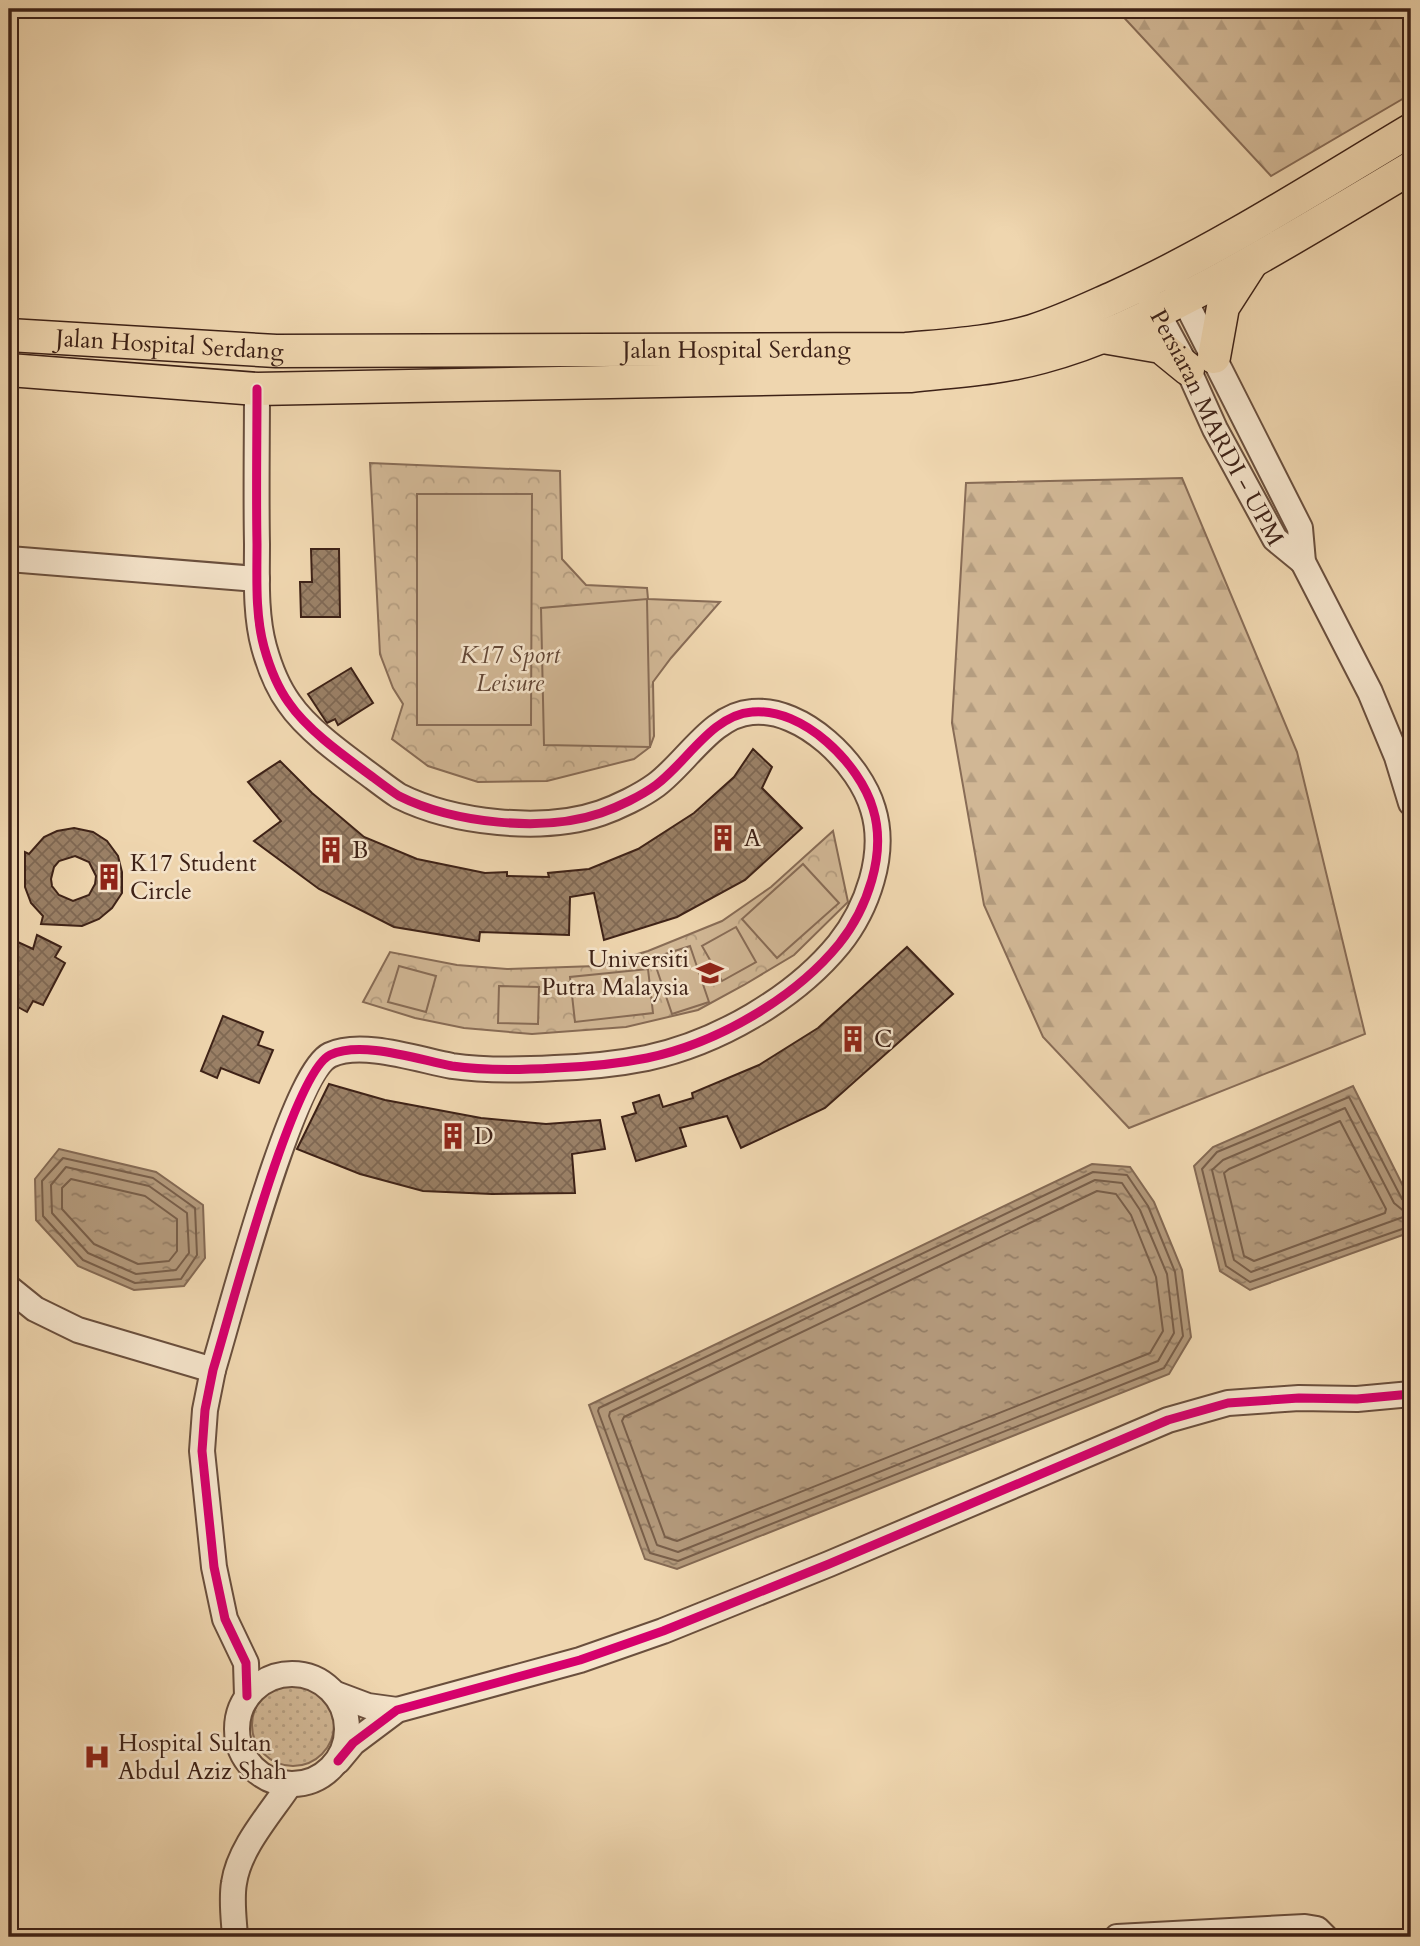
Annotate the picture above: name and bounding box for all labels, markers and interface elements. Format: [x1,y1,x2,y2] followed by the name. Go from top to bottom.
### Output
[1142,304,1292,552] street label: Persiaran MARDI - UPM
[52,322,284,368] street label: Jalan Hospital Serdang
[619,333,851,367] street label: Jalan Hospital Serdang
[460,639,561,700] park label: K17 Sport Leisure
[744,822,762,855] place label: A
[708,823,738,853] building icon: A
[352,834,368,867] place label: B
[316,835,346,865] building icon: B
[130,847,257,908] place label: K17 Student Circle
[94,862,124,892] building icon: K17 Student Circle
[541,943,690,1004] place label: Universiti Putra Malaysia
[695,958,725,988] school or university icon: Universiti Putra Malaysia
[874,1023,892,1056] place label: C
[838,1024,868,1054] building icon: C
[474,1120,494,1153] place label: D
[438,1121,468,1151] building icon: D
[118,1727,287,1788] place label: Hospital Sultan Abdul Aziz Shah
[82,1742,112,1772] hospital icon: Hospital Sultan Abdul Aziz Shah

